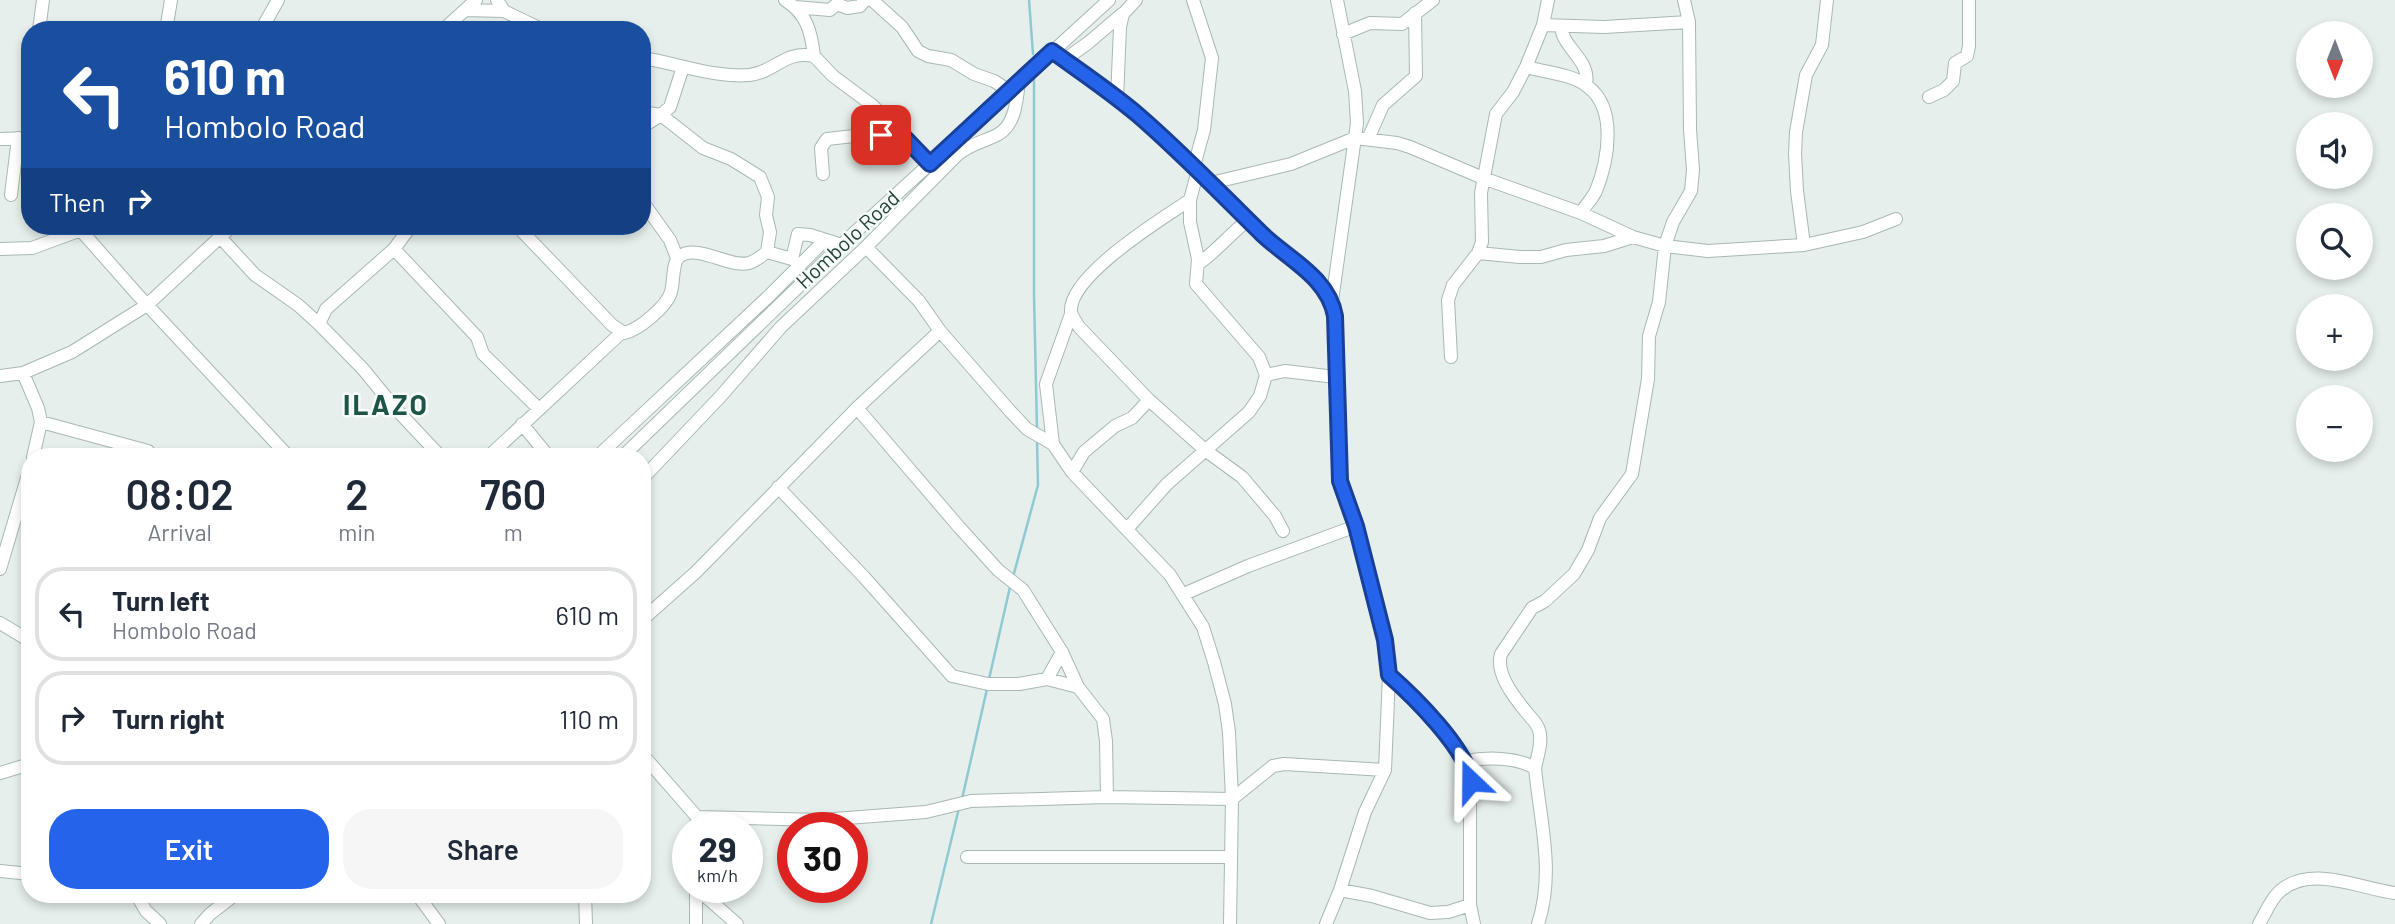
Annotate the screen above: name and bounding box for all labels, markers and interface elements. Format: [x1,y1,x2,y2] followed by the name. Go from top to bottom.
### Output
[2296,21,2373,98] north arrow
[2296,21,2373,462] map controls
[164,46,286,105] text: 610 m
[49,49,140,140] icon: left
[851,105,911,165] pin
[164,106,365,144] text: Hombolo Road
[2296,112,2373,189] button: sound
[862,116,900,154] icon: arrive
[120,182,158,220] icon: right
[790,185,904,293] street label: Hombolo Road
[49,186,106,217] text: Then
[2296,203,2373,280] button: search
[2296,294,2373,371] button: +
[2296,385,2373,462] button: −
[343,387,429,421] district label: ILAZO
[125,468,234,518] text: 08:02
[345,468,368,518] text: 2
[480,468,546,518] text: 760
[147,518,212,546] text: Arrival
[338,518,375,546] text: min
[504,518,523,546] text: m
[112,585,210,616] text: Turn left
[53,595,91,633] icon: left
[556,599,619,630] text: 610 m
[112,616,257,644] text: Hombolo Road
[53,699,91,737] icon: right
[112,703,225,734] text: Turn right
[559,703,619,734] text: 110 m
[1434,744,1508,818] position arrow
[49,809,329,889] button: Exit
[343,809,623,889] button: Share
[777,812,868,903] speed limit sign: 30
[698,827,737,869] text: 29
[697,864,738,886] text: km/h

